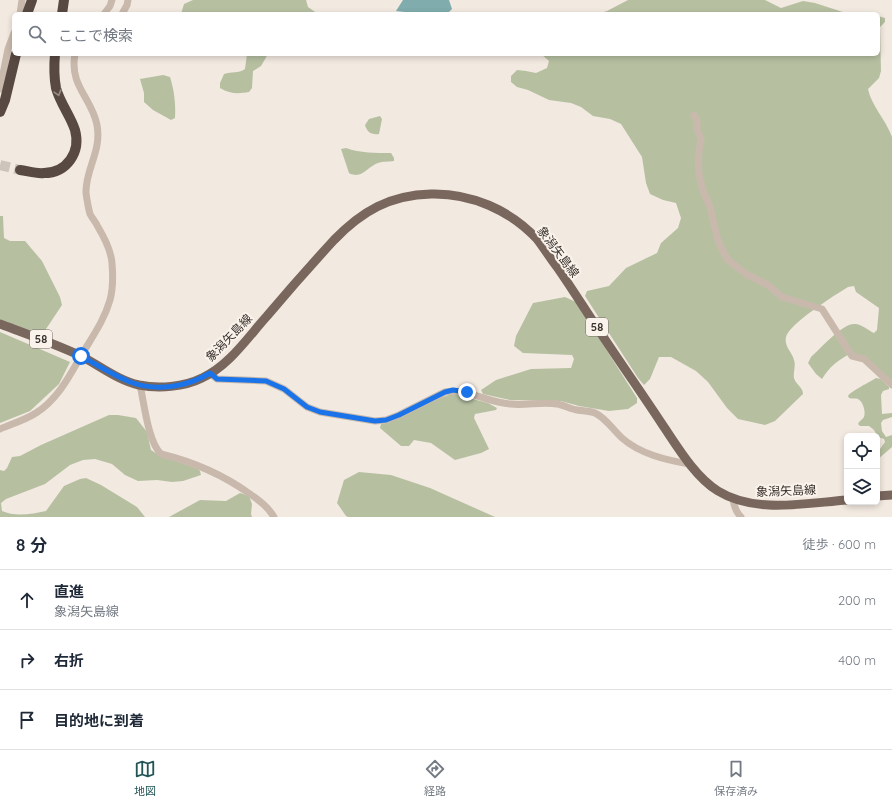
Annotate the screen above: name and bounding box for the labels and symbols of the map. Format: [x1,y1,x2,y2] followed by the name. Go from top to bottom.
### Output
[53,89,62,96] one-way arrow
[534,223,582,280] street label: 象潟矢島線
[202,311,255,364] street label: 象潟矢島線
[586,318,608,336] road number: 58
[30,330,52,348] road number: 58
[72,347,90,365] route start
[458,383,476,401] route end
[756,482,816,499] street label: 象潟矢島線

